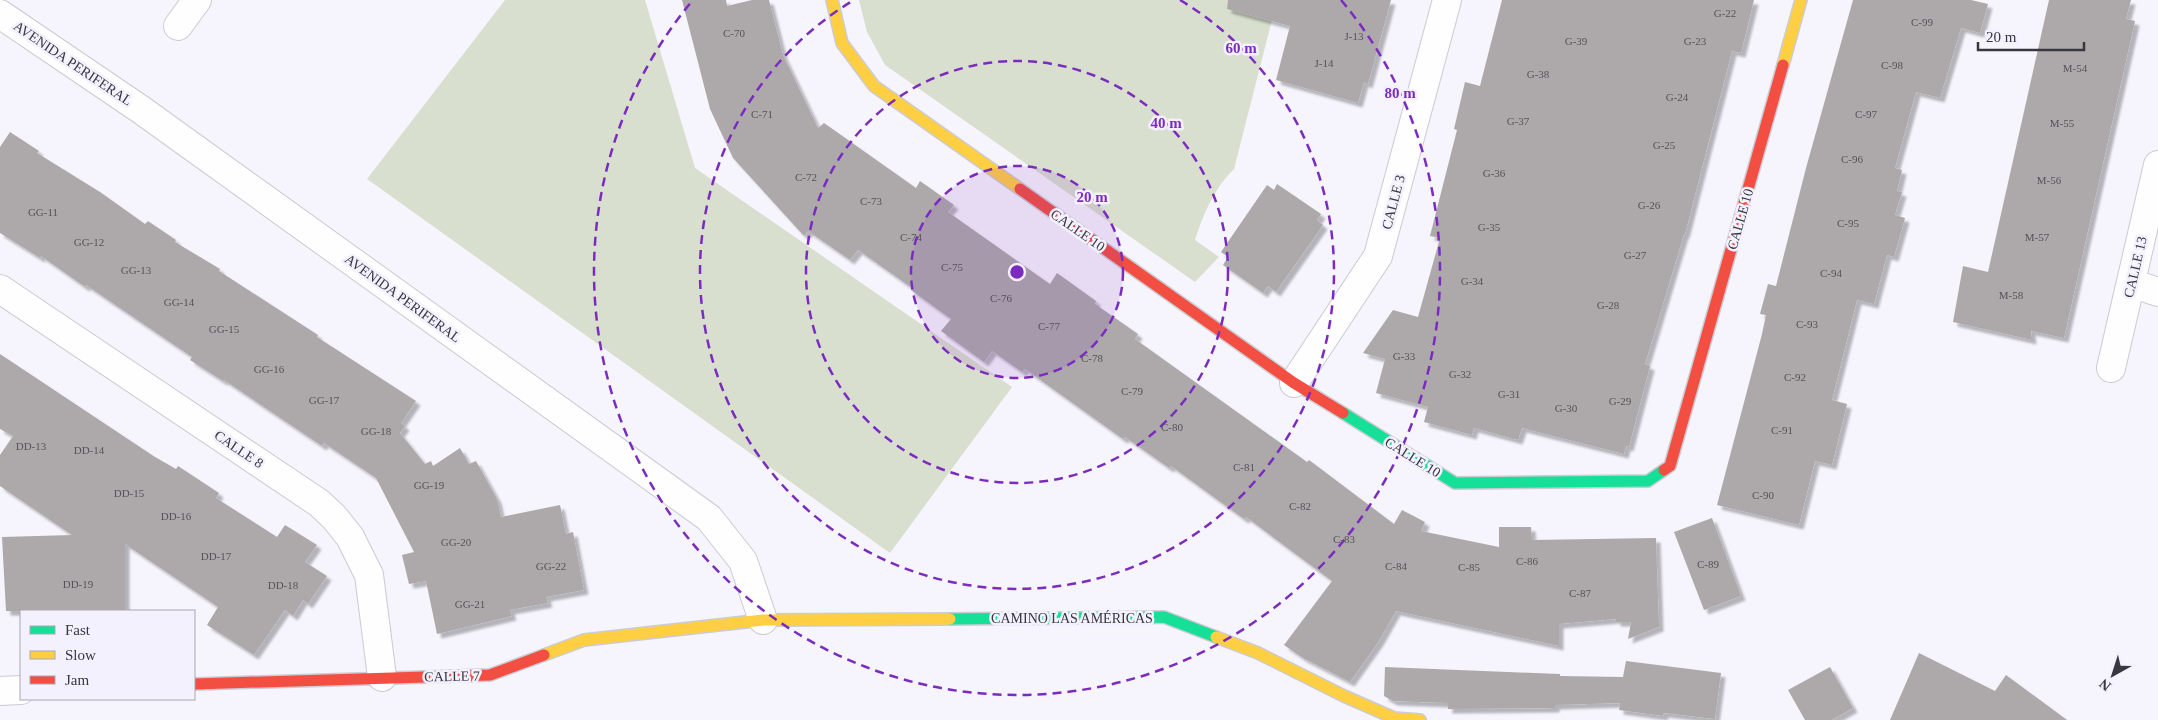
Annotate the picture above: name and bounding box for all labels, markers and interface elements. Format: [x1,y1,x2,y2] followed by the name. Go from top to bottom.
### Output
[1714,7,1736,19] house number: G-22
[1911,16,1934,28] house number: C-99
[11,18,135,109] street label: AVENIDA PERIFERAL
[1978,20,2084,52] scale bar
[723,27,746,39] house number: C-70
[1986,29,2017,45] text: 20 m
[1345,30,1364,42] house number: J-13
[1565,35,1588,47] house number: G-39
[1684,35,1707,47] house number: G-23
[1225,40,1257,56] text: 60 m
[1315,57,1334,69] house number: J-14
[1881,59,1904,71] house number: C-98
[2063,62,2088,74] house number: M-54
[1527,68,1550,80] house number: G-38
[1384,85,1416,101] text: 80 m
[1666,91,1689,103] house number: G-24
[751,108,773,120] house number: C-71
[1855,108,1878,120] house number: C-97
[1150,115,1182,131] text: 40 m
[1507,115,1530,127] house number: G-37
[2050,117,2075,129] house number: M-55
[1653,139,1676,151] house number: G-25
[1841,153,1864,165] house number: C-96
[1483,167,1506,179] house number: G-36
[795,171,817,183] house number: C-72
[1379,173,1408,231] street label: CALLE 3
[2037,174,2062,186] house number: M-56
[1725,187,1756,251] street label: CALLE 10
[1076,189,1108,205] text: 20 m
[860,195,883,207] house number: C-73
[1638,199,1661,211] house number: G-26
[28,206,58,218] house number: GG-11
[1048,206,1108,255] street label: CALLE 10
[1837,217,1860,229] house number: C-95
[1478,221,1501,233] house number: G-35
[900,231,923,243] house number: C-74
[2025,231,2050,243] house number: M-57
[2121,235,2150,299] street label: CALLE 13
[74,236,104,248] house number: GG-12
[1624,249,1647,261] house number: G-27
[342,251,463,345] street label: AVENIDA PERIFERAL
[941,261,964,273] house number: C-75
[1008,263,1026,281] centre of rings
[121,264,152,276] house number: GG-13
[1820,267,1843,279] house number: C-94
[1461,275,1484,287] house number: G-34
[1999,289,2024,301] house number: M-58
[990,292,1013,304] house number: C-76
[164,296,195,308] house number: GG-14
[1597,299,1620,311] house number: G-28
[1796,318,1819,330] house number: C-93
[1038,320,1061,332] house number: C-77
[209,323,240,335] house number: GG-15
[1393,350,1416,362] house number: G-33
[1081,352,1104,364] house number: C-78
[254,363,285,375] house number: GG-16
[1449,368,1471,380] house number: G-32
[1784,371,1806,383] house number: C-92
[1121,385,1144,397] house number: C-79
[1498,388,1520,400] house number: G-31
[309,394,340,406] house number: GG-17
[1609,395,1632,407] house number: G-29
[1555,402,1578,414] house number: G-30
[1161,421,1184,433] house number: C-80
[1771,424,1793,436] house number: C-91
[361,425,392,437] house number: GG-18
[211,428,266,471] street label: CALLE 8
[1382,434,1443,480] street label: CALLE 10
[16,440,47,452] house number: DD-13
[74,444,105,456] house number: DD-14
[1233,461,1255,473] house number: C-81
[414,479,445,491] house number: GG-19
[114,487,145,499] house number: DD-15
[1752,489,1775,501] house number: C-90
[1289,500,1311,512] house number: C-82
[161,510,192,522] house number: DD-16
[1333,533,1356,545] house number: C-83
[441,536,472,548] house number: GG-20
[201,550,232,562] house number: DD-17
[1516,555,1539,567] house number: C-86
[1697,558,1720,570] house number: C-89
[536,560,566,572] house number: GG-22
[1385,560,1408,572] house number: C-84
[1458,561,1481,573] house number: C-85
[63,578,94,590] house number: DD-19
[268,579,299,591] house number: DD-18
[1569,587,1592,599] house number: C-87
[455,598,485,610] house number: GG-21
[20,610,195,700] legend
[991,610,1153,626] street label: CAMINO LAS AMÉRICAS
[65,622,91,638] text: Fast
[65,647,96,663] text: Slow
[2088,650,2138,700] north arrow
[424,669,480,684] street label: CALLE 7
[65,672,89,688] text: Jam
[2096,676,2114,694] text: N

